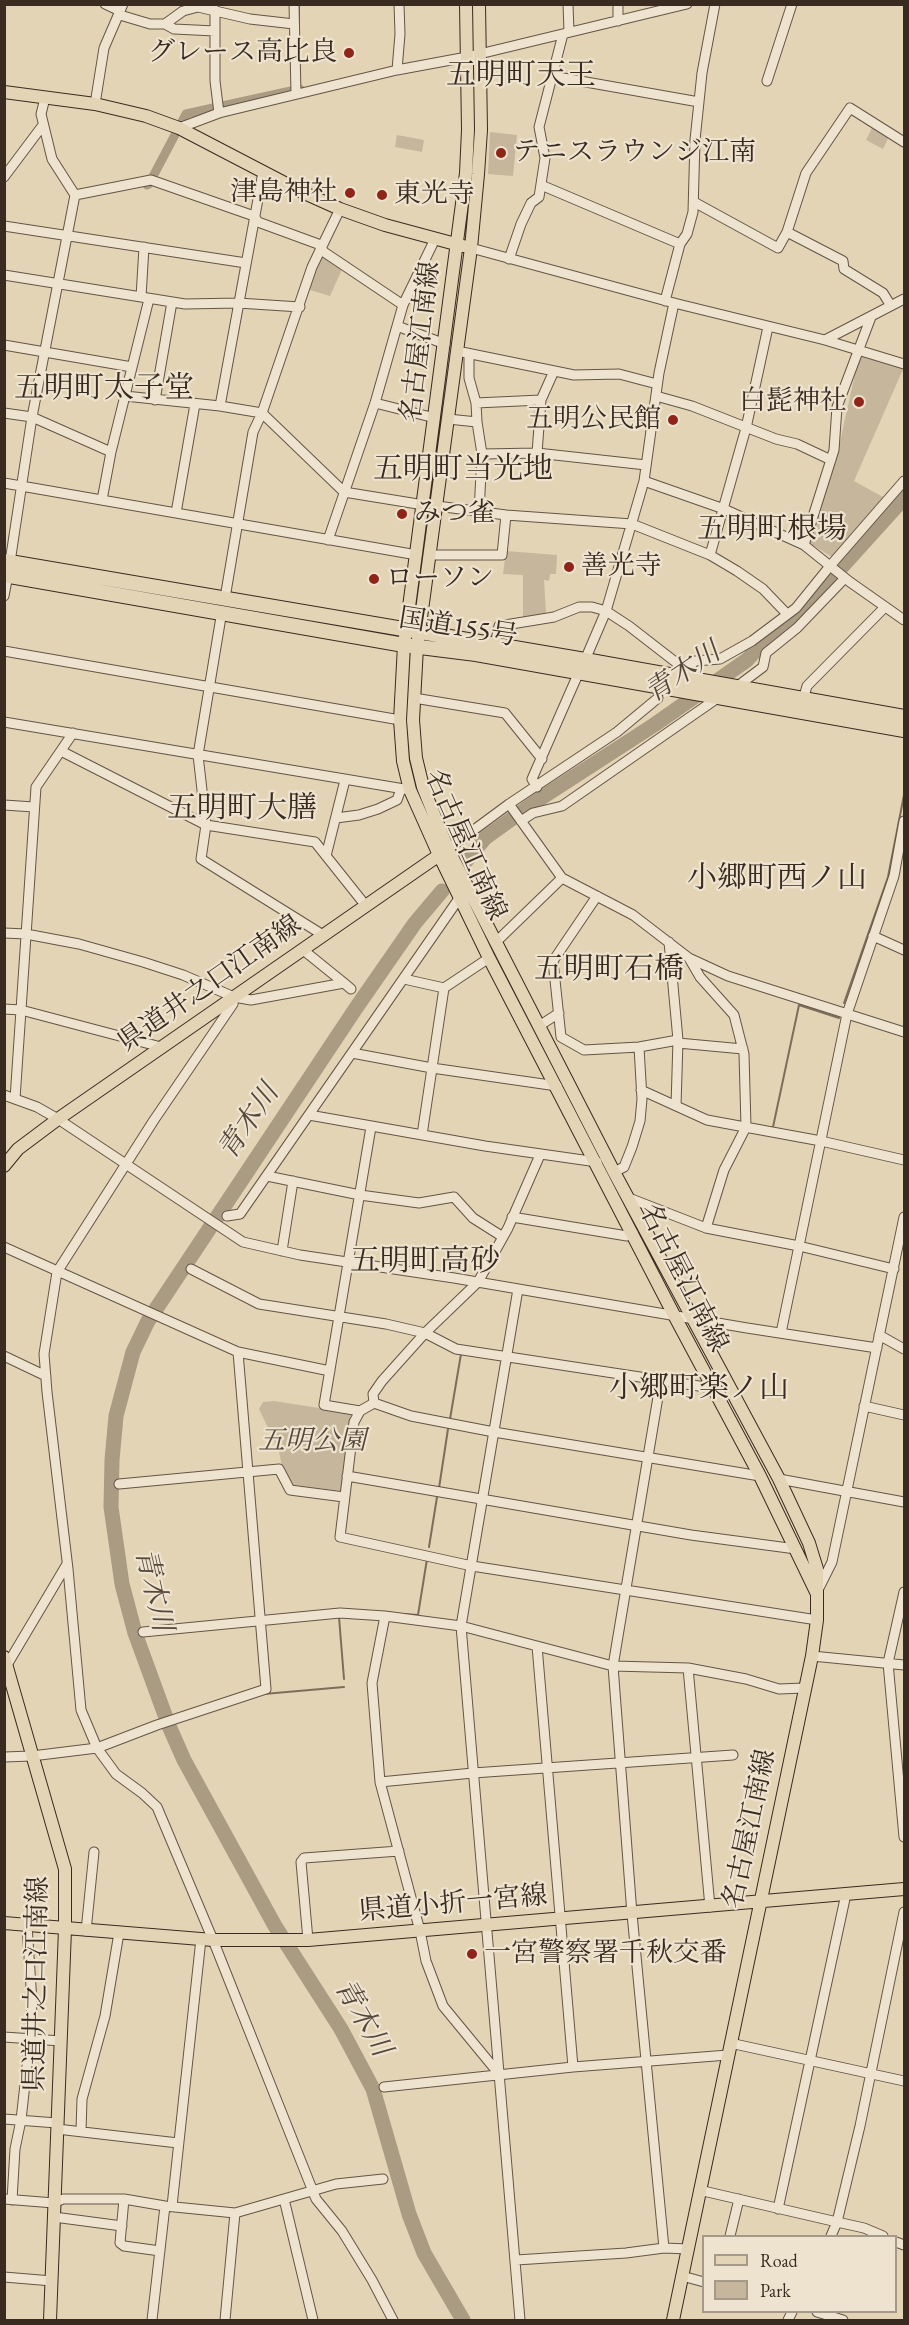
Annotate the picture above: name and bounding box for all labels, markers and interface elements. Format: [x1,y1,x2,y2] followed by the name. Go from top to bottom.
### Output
[148,37,337,69] place label: グレース高比良
[342,46,356,60] marker: グレース高比良
[446,58,596,94] district label: 五明町天王
[513,137,756,169] place label: テニスラウンジ江南
[494,146,508,160] marker: テニスラウンジ江南
[230,177,338,209] place label: 津島神社
[394,179,475,211] place label: 東光寺
[343,186,357,200] marker: 津島神社
[375,188,389,202] marker: 東光寺
[395,260,447,424] street label: 名古屋江南線
[14,371,194,407] district label: 五明町太子堂
[739,386,847,418] place label: 白髭神社
[852,395,866,409] marker: 白髭神社
[526,404,661,436] place label: 五明公民館
[666,413,680,427] marker: 五明公民館
[373,452,553,488] district label: 五明町当光地
[414,498,495,530] place label: みつ雀
[395,507,409,521] marker: みつ雀
[697,512,847,548] district label: 五明町根場
[581,551,662,583] place label: 善光寺
[562,560,576,574] marker: 善光寺
[386,563,494,595] place label: ローソン
[367,572,381,586] marker: ローソン
[396,603,520,653] street label: 国道155号
[639,636,727,710] water label: 青木川
[417,764,513,926] street label: 名古屋江南線
[167,791,317,827] district label: 五明町大膳
[687,861,867,897] district label: 小郷町西ノ山
[112,909,308,1059] street label: 県道井之口江南線
[534,952,684,988] district label: 五明町石橋
[212,1078,286,1166] water label: 青木川
[632,1198,734,1358] street label: 名古屋江南線
[350,1244,500,1280] district label: 五明町高砂
[609,1371,789,1407] district label: 小郷町楽ノ山
[258,1426,366,1458] park label: 五明公園
[127,1545,179,1635] water label: 青木川
[717,1746,783,1912] street label: 名古屋江南線
[19,1876,55,2092] street label: 県道井之口江南線
[357,1880,549,1928] street label: 県道小折一宮線
[484,1938,727,1970] place label: 一宮警察署千秋交番
[465,1947,479,1961] marker: 一宮警察署千秋交番
[326,1973,398,2063] water label: 青木川
[702,2235,897,2313] legend
[760,2249,798,2272] text: Road
[760,2279,791,2302] text: Park

